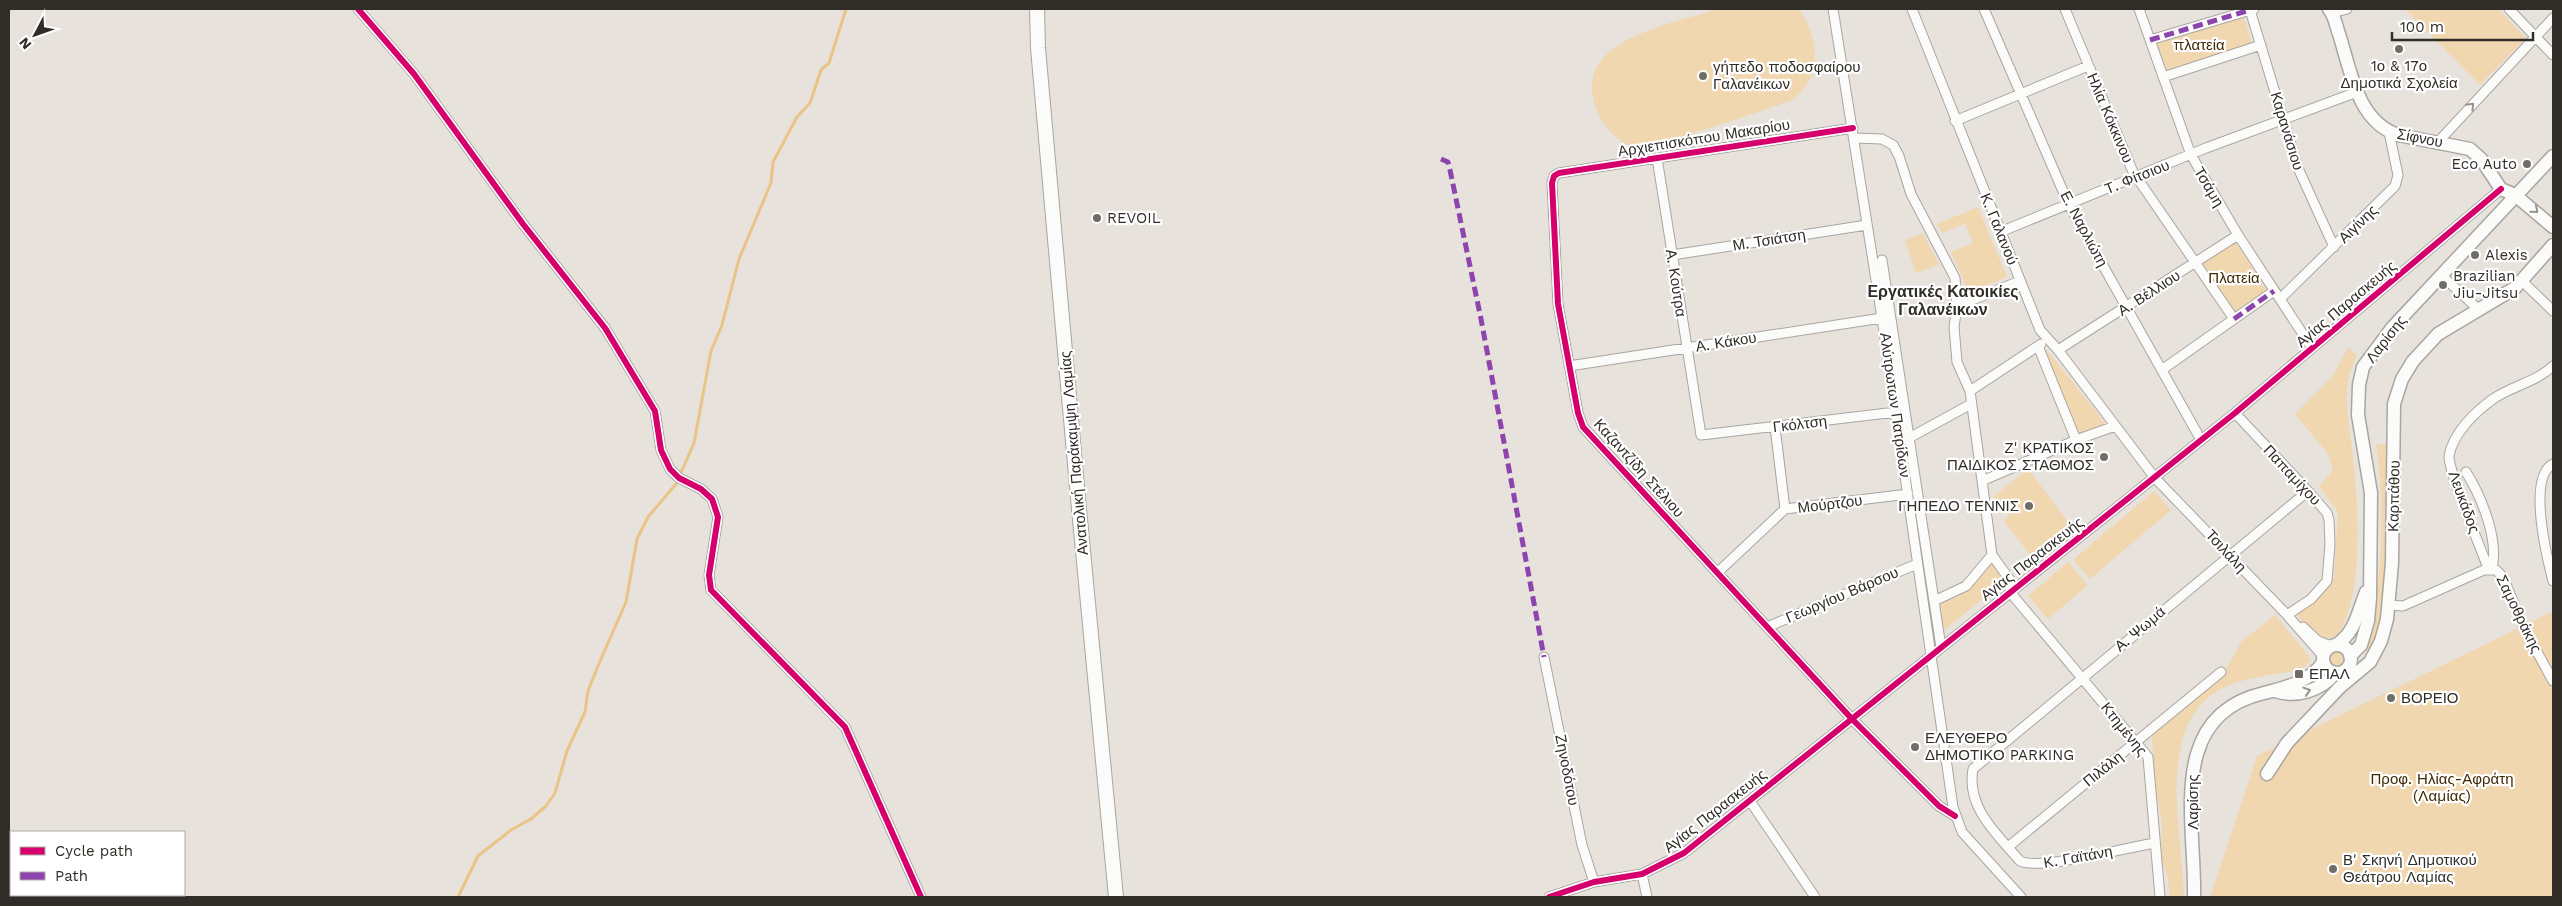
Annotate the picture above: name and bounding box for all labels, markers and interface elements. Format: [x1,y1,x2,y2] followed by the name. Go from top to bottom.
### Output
[10,10,60,60] north arrow
[2392,10,2533,42] scale bar
[2400,18,2444,36] text: 100 m
[16,34,35,53] text: N
[2173,36,2225,54] park label: πλατεία
[2393,43,2405,55] marker: 1ο & 17ο Δημοτικά Σχολεία
[2340,57,2458,92] place label: 1ο & 17ο Δημοτικά Σχολεία
[1713,58,1861,93] place label: γήπεδο ποδοσφαίρου Γαλανέικων
[1697,70,1709,82] marker: γήπεδο ποδοσφαίρου Γαλανέικων
[2083,70,2137,166] street label: Ηλία Κόκκινου
[2267,90,2307,172] street label: Καρανάσιου
[2465,103,2474,112] one-way arrow
[1617,116,1791,160] street label: Αρχιεπισκόπου Μακαρίου
[2396,125,2444,151] street label: Σίφνου
[2451,155,2517,173] place label: Eco Auto
[2102,156,2172,198] street label: Τ. Φίτσιου
[2521,158,2533,170] marker: Eco Auto
[2190,164,2228,210] street label: Τσάμη
[2056,188,2112,270] street label: Ε. Ναρλιώτη
[1976,190,2022,268] street label: Κ. Γαλανού
[2335,201,2381,247] street label: Αιγίνης
[2529,205,2538,214] one-way arrow
[1107,209,1161,227] place label: REVOIL
[1091,212,1103,224] marker: REVOIL
[1731,225,1807,255] street label: Μ. Τσιάτση
[2485,246,2528,264] place label: Alexis
[1662,248,1690,319] street label: Α. Κούτρα
[2469,249,2481,261] marker: Alexis
[2292,257,2400,351] street label: Αγίας Παρασκευής
[2114,266,2184,320] street label: Α. Βέλλιου
[2453,267,2518,302] place label: Brazilian Jiu-Jitsu
[2208,269,2260,287] park label: Πλατεία
[2437,279,2449,291] marker: Brazilian Jiu-Jitsu
[1867,282,2019,319] district label: Εργατικές Κατοικίες Γαλανέικων
[2362,312,2410,366] street label: Λαρίσης
[1694,328,1758,356] street label: Α. Κάκου
[1876,331,1914,479] street label: Αλύτρωτων Πατρίδων
[1056,350,1092,556] street label: Ανατολική Παράκαμψη Λαμίας
[1772,412,1828,436] street label: Γκόλτση
[1590,415,1688,521] street label: Καζαντζίδη Στέλιου
[1947,439,2094,474] place label: Ζ' ΚΡΑΤΙΚΟΣ ΠΑΙΔΙΚΟΣ ΣΤΑΘΜΟΣ
[2260,441,2324,509] street label: Παπαμίχου
[2098,451,2110,463] marker: Ζ' ΚΡΑΤΙΚΟΣ ΠΑΙΔΙΚΟΣ ΣΤΑΘΜΟΣ
[2384,460,2404,532] street label: Καρπάθου
[2444,468,2484,536] street label: Λευκάδος
[1797,491,1863,517] street label: Μούρτζου
[1898,497,2019,515] place label: ΓΗΠΕΔΟ ΤΕΝΝΙΣ
[2023,500,2035,512] marker: ΓΗΠΕΔΟ ΤΕΝΝΙΣ
[1977,513,2087,605] street label: Αγίας Παρασκευής
[2202,526,2250,576] street label: Τσιλάλη
[1783,563,1901,627] street label: Γεωργίου Βάρσου
[2492,572,2546,656] street label: Σαμοθράκης
[2111,602,2169,655] street label: Α. Ψωμά
[2309,665,2350,683] place label: ΕΠΑΛ
[2293,668,2305,680] marker: ΕΠΑΛ
[2303,687,2311,697] one-way arrow
[2401,689,2459,707] place label: ΒΟΡΕΙΟ
[2385,692,2397,704] marker: ΒΟΡΕΙΟ
[2097,699,2151,759] street label: Κτημένης
[1925,729,2074,764] place label: ΕΛΕΥΘΕΡΟ ΔΗΜΟΤΙΚΟ PARKING
[1551,733,1583,807] street label: Ζηνοδότου
[1909,741,1921,753] marker: ΕΛΕΥΘΕΡΟ ΔΗΜΟΤΙΚΟ PARKING
[2079,748,2127,790] street label: Πιλάλη
[1660,765,1770,857] street label: Αγίας Παρασκευής
[2371,770,2513,805] park label: Προφ. Ηλίας-Αφράτη (Λαμίας)
[2184,774,2202,830] street label: Λαρίσης
[10,831,185,896] legend
[55,842,133,860] text: Cycle path
[2042,842,2114,872] street label: Κ. Γαϊτάνη
[2343,851,2477,886] place label: Β' Σκηνή Δημοτικού Θεάτρου Λαμίας
[2327,863,2339,875] marker: Β' Σκηνή Δημοτικού Θεάτρου Λαμίας
[55,867,88,885] text: Path

